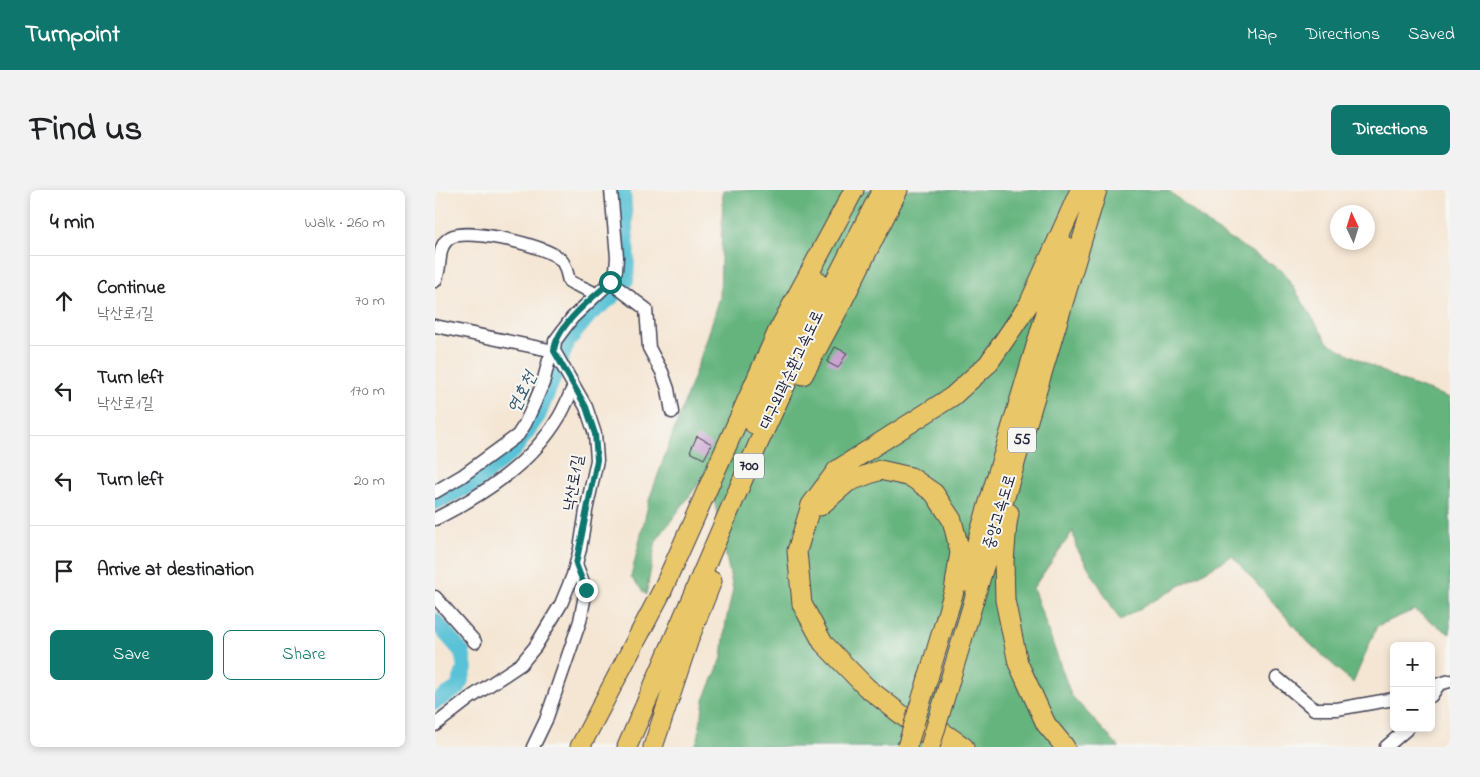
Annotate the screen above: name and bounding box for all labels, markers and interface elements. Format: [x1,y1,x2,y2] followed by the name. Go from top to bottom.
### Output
[25,18,120,53] text: Turnpoint
[1247,22,1277,48] text: Map
[1305,22,1380,48] text: Directions
[1408,22,1455,48] text: Saved
[30,105,142,156] text: Find us
[1331,105,1450,155] button: Directions
[1330,205,1375,250] north arrow
[50,208,94,238] text: 4 min
[305,211,385,235] text: Walk · 260 m
[599,271,622,294] route start
[97,275,165,302] text: Continue
[50,287,78,315] icon: ahead
[355,289,385,313] text: 70 m
[97,302,154,326] text: 낙산로1길
[754,307,830,433] street label: 대구외곽순환고속도로
[97,365,164,392] text: Turn left
[502,366,545,418] water label: 연호천
[50,377,78,405] icon: left
[350,379,385,403] text: 170 m
[97,392,154,416] text: 낙산로1길
[1008,428,1036,452] road number: 55
[557,453,591,513] street label: 낙산로1길
[734,454,764,478] road number: 700
[50,467,78,495] icon: left
[97,467,164,494] text: Turn left
[354,469,385,493] text: 20 m
[977,472,1023,552] street label: 중앙고속도로
[50,557,78,585] icon: arrive
[97,557,254,584] text: Arrive at destination
[575,579,598,602] route end
[50,630,213,680] button: Save
[223,630,385,680] button: Share
[1390,642,1435,732] map controls
[1390,642,1435,687] button: +
[1390,687,1435,732] button: −

